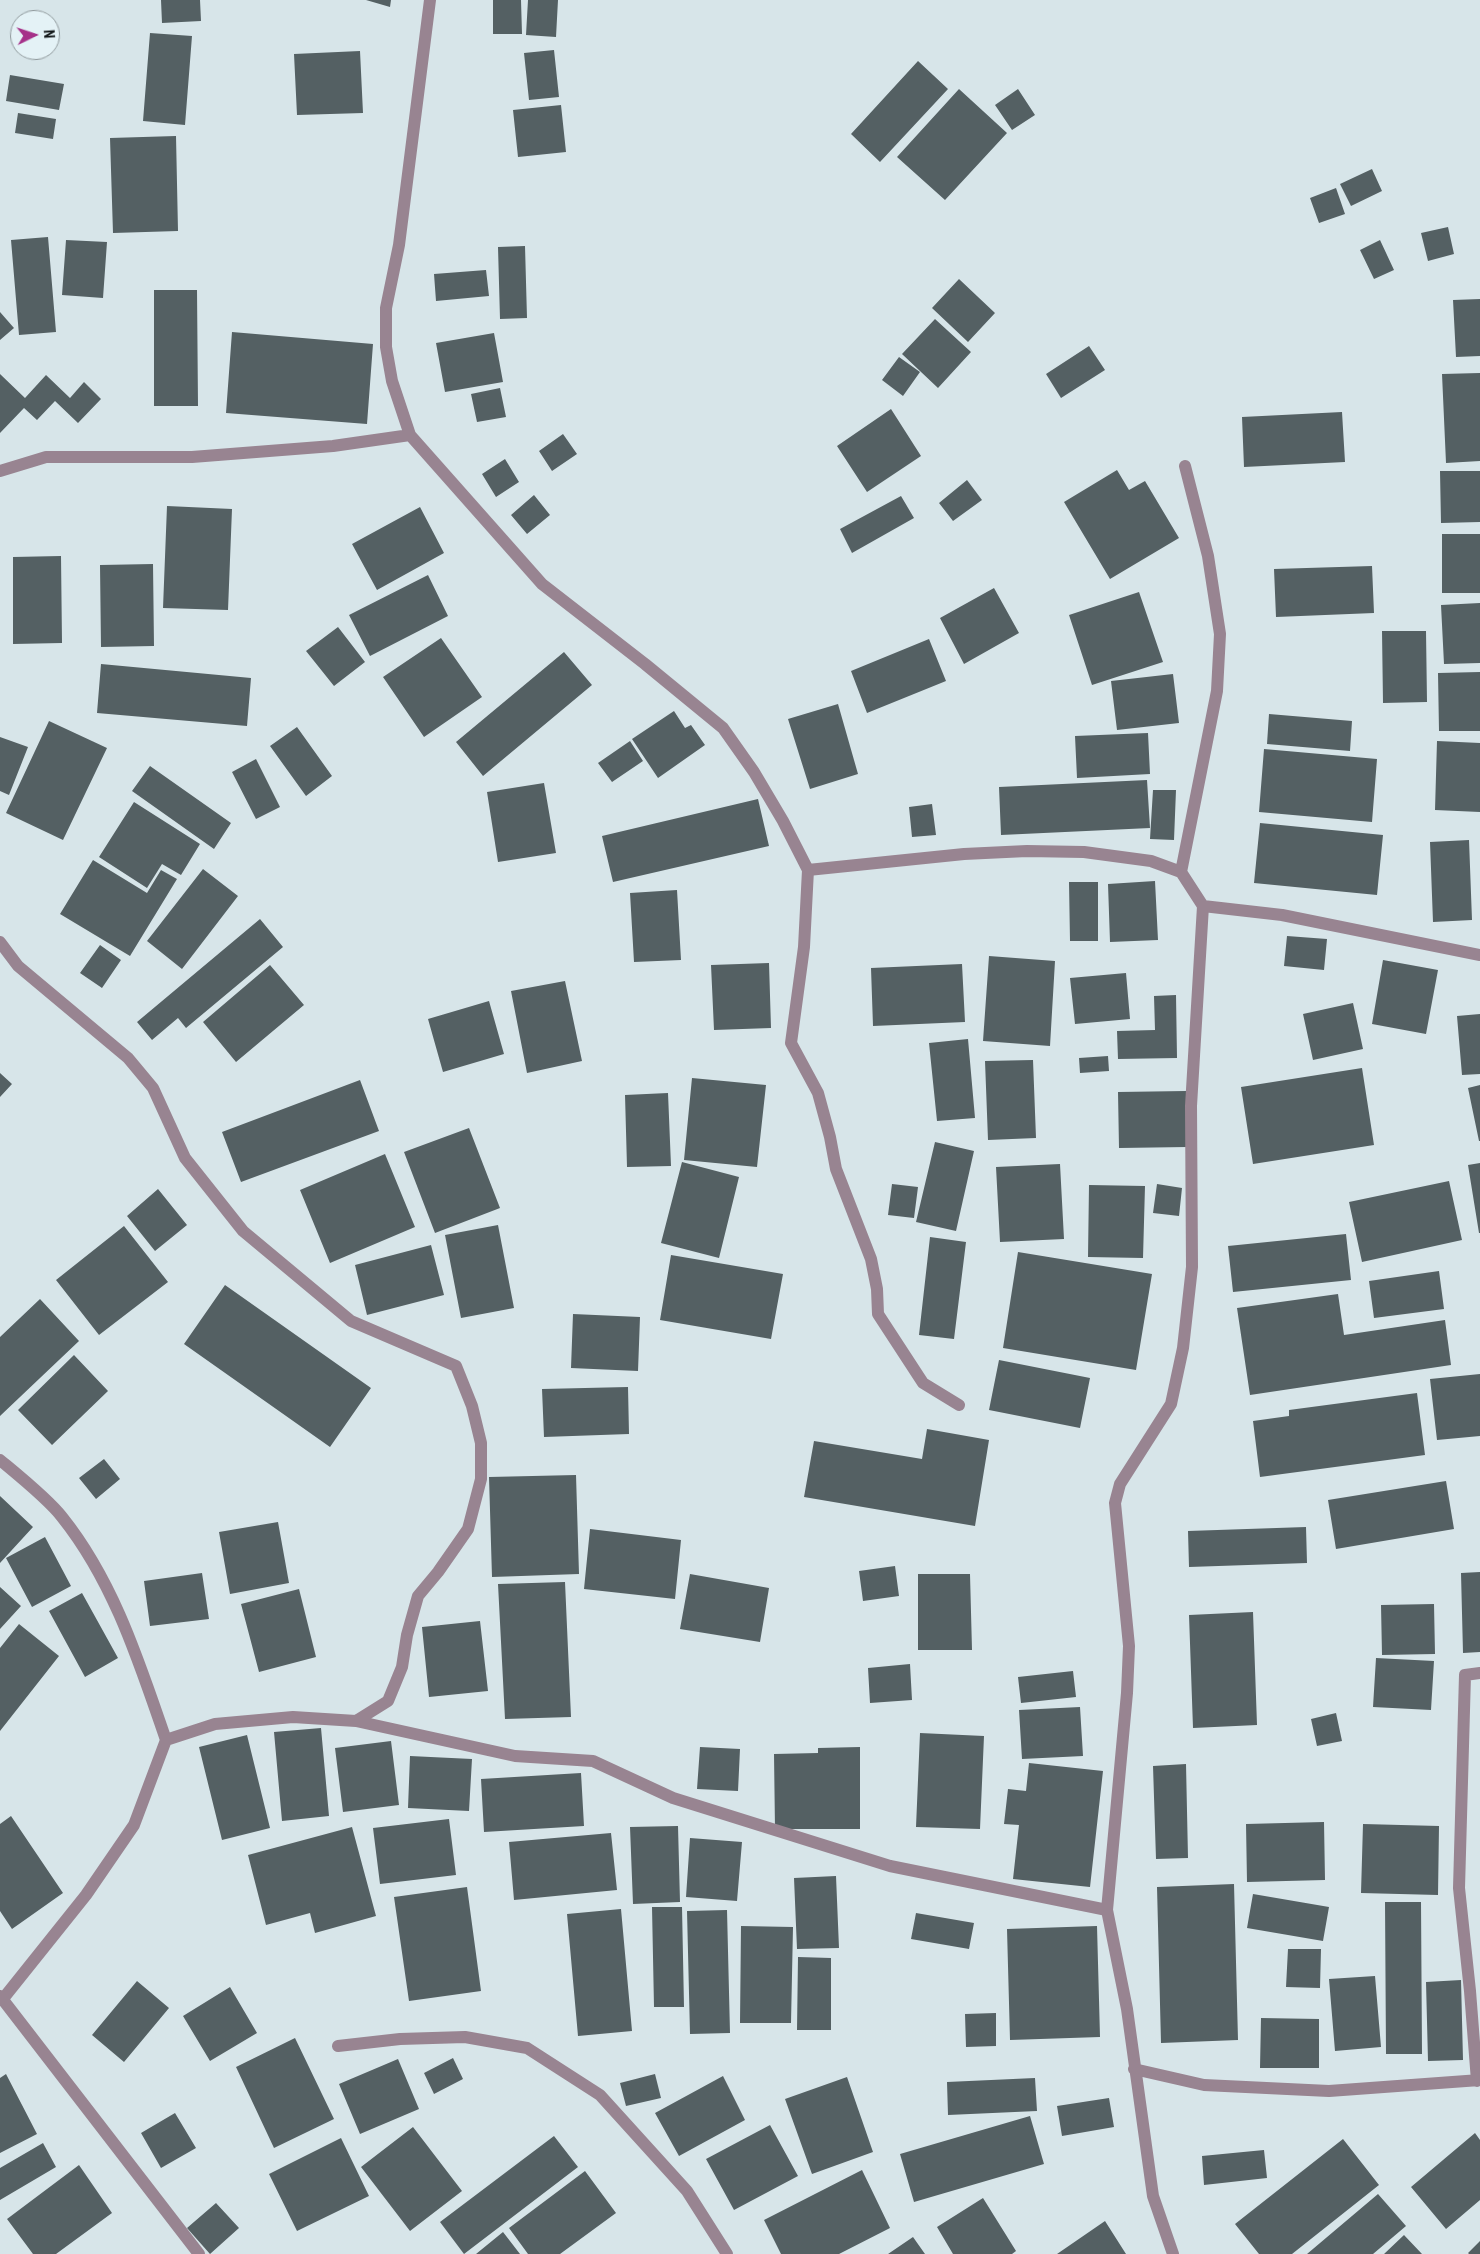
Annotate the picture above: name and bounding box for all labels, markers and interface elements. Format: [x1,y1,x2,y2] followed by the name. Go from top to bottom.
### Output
[10,10,60,60] north arrow
[41,29,57,39] text: N

